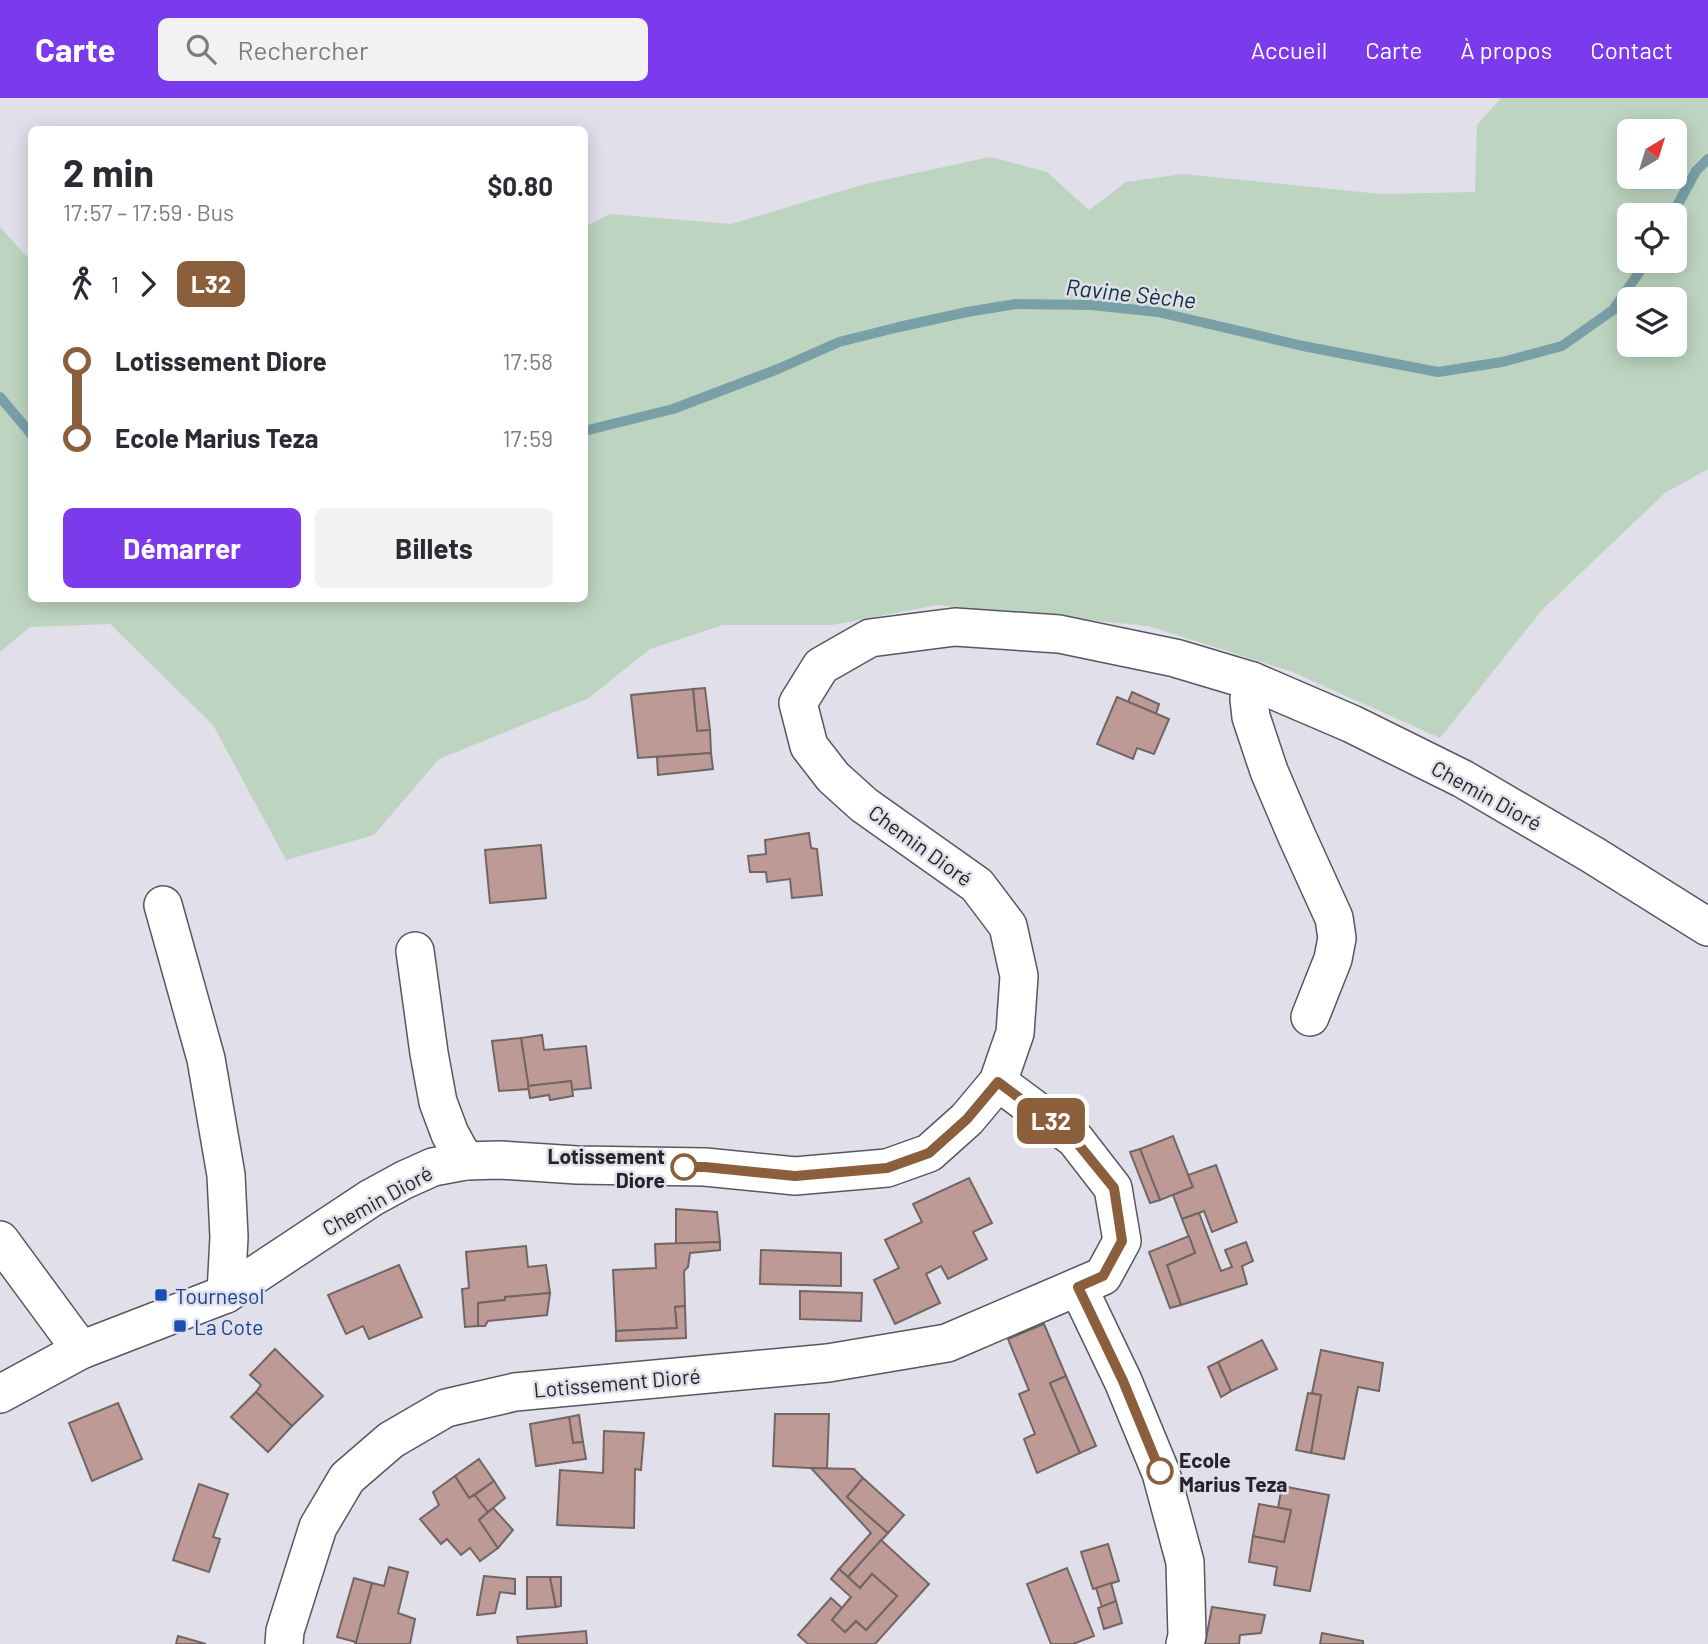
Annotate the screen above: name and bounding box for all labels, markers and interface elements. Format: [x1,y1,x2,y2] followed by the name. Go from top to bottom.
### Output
[158,18,648,81] search box
[35,29,116,69] text: Carte
[182,30,220,68] icon: search
[238,34,368,65] text: Rechercher
[1251,35,1327,64] text: Accueil
[1365,35,1422,64] text: Carte
[1460,35,1552,64] text: À propos
[1590,35,1673,64] text: Contact
[1617,119,1687,189] north arrow
[1617,119,1687,357] map controls
[63,149,154,195] text: 2 min
[487,170,553,201] text: $0.80
[63,198,234,226] text: 17:57 – 17:59 · Bus
[1617,203,1687,273] button: locate
[63,265,101,303] icon: walk
[129,265,167,303] icon: forward
[191,269,231,298] text: L32
[111,270,119,298] text: 1
[1065,272,1197,314] water label: Ravine Sèche
[1617,287,1687,357] button: layers
[115,345,327,376] text: Lotissement Diore
[502,347,553,375] text: 17:58
[115,422,318,453] text: Ecole Marius Teza
[502,424,553,452] text: 17:59
[63,508,301,588] button: Démarrer
[315,508,553,588] button: Billets
[1428,755,1546,835] street label: Chemin Dioré
[864,799,978,891] street label: Chemin Dioré
[1011,1098,1091,1144] line badge: L32
[1031,1106,1071,1135] text: L32
[547,1143,665,1192] place label: Lotissement Diore
[671,1154,697,1180] marker: Lotissement Diore
[318,1160,436,1240] street label: Chemin Dioré
[175,1283,264,1308] place label: Tournesol
[153,1287,169,1303] marker: Tournesol
[194,1314,263,1339] place label: La Cote
[172,1318,188,1334] marker: La Cote
[533,1362,701,1402] street label: Lotissement Dioré
[1179,1447,1287,1496] place label: Ecole Marius Teza
[1147,1458,1173,1484] marker: Ecole Marius Teza

